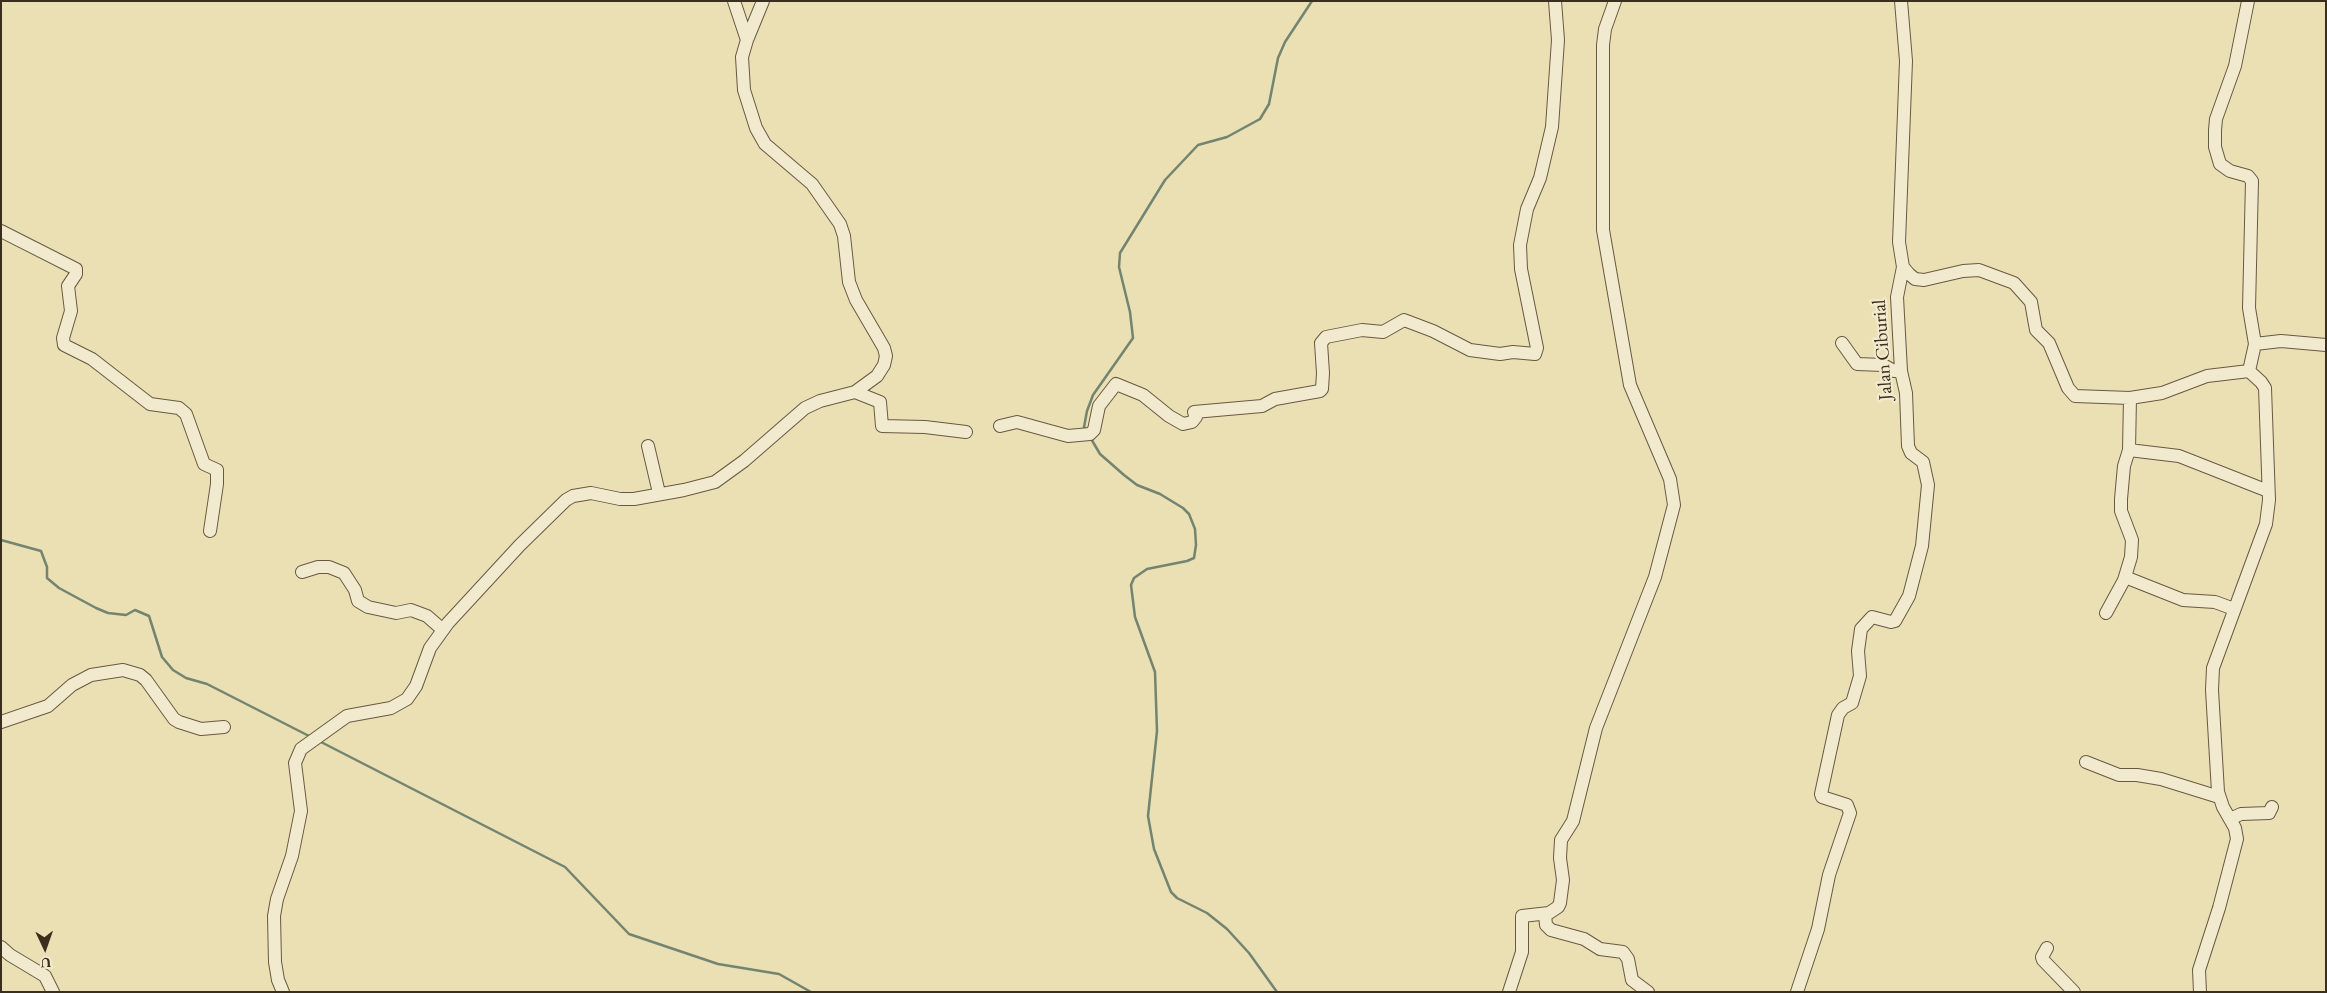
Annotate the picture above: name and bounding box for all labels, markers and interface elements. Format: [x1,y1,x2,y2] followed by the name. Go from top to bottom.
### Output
[1868,299,1898,401] street label: Jalan Ciburial
[20,923,70,973] north arrow
[40,954,51,972] text: U

